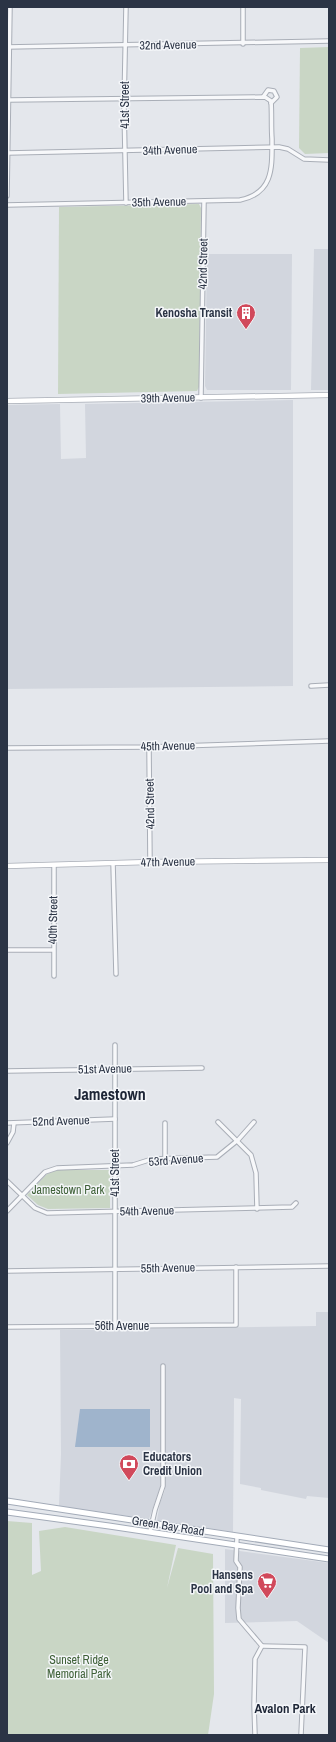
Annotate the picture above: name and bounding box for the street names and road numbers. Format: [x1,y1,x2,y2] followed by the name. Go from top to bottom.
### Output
[139,37,197,53] street label: 32nd Avenue
[117,81,133,129] street label: 41st Street
[142,141,198,159] street label: 34th Avenue
[132,194,186,210] street label: 35th Avenue
[195,238,211,290] street label: 42nd Street
[141,390,195,406] street label: 39th Avenue
[141,738,195,754] street label: 45th Avenue
[142,778,158,830] street label: 42nd Street
[141,854,195,870] street label: 47th Avenue
[45,896,61,944] street label: 40th Street
[78,1061,132,1077] street label: 51st Avenue
[32,1112,90,1130] street label: 52nd Avenue
[107,1149,123,1197] street label: 41st Street
[148,1150,204,1170] street label: 53rd Avenue
[120,1203,174,1219] street label: 54th Avenue
[141,1260,195,1276] street label: 55th Avenue
[95,1318,149,1334] street label: 56th Avenue
[131,1512,205,1540] street label: Green Bay Road

